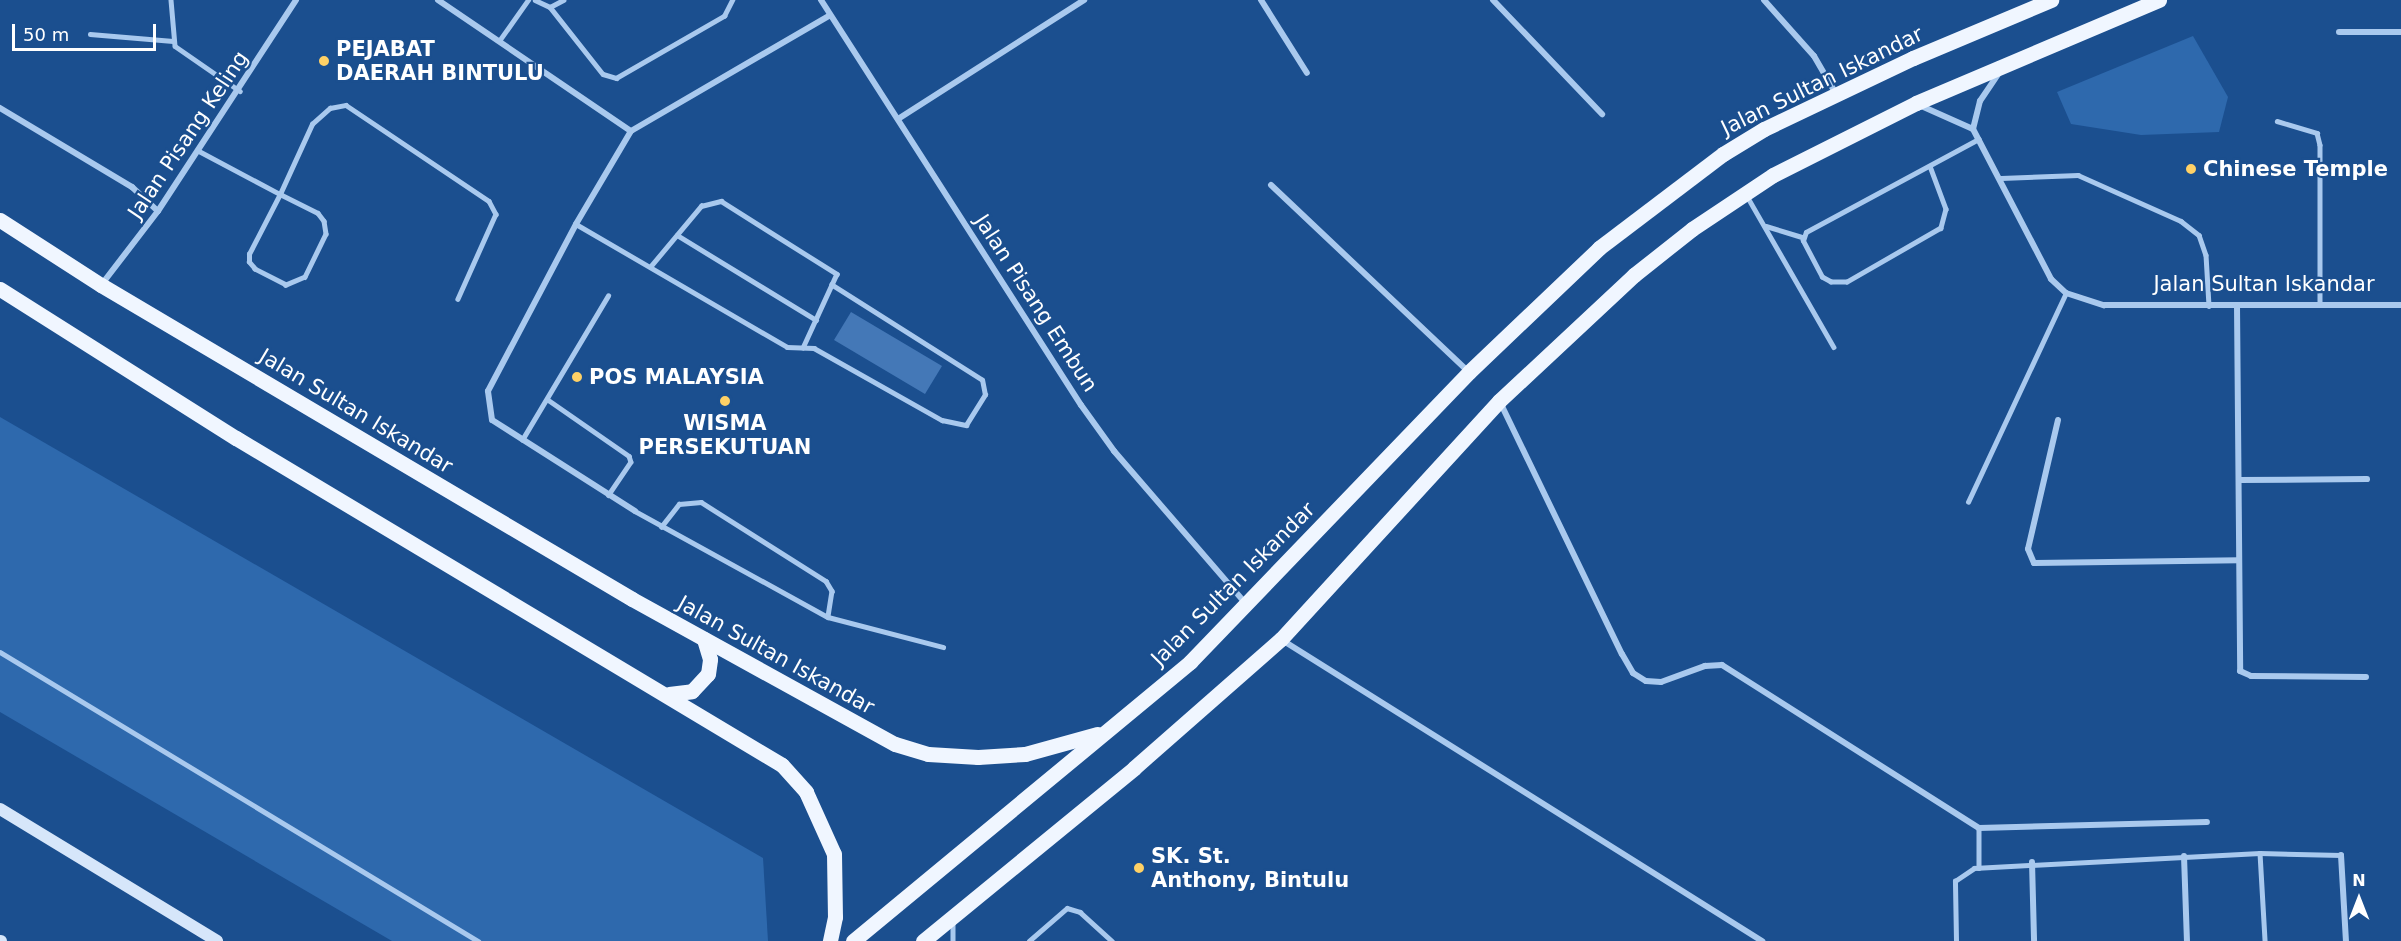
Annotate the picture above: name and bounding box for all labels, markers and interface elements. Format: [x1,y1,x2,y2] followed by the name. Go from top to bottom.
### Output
[15,12,159,50] scale bar
[1717,21,1927,141] street label: Jalan Sultan Iskandar
[23,24,69,45] text: 50 m
[336,36,544,86] place label: PEJABAT DAERAH BINTULU
[123,46,253,224] street label: Jalan Pisang Keling
[317,54,331,68] marker: PEJABAT DAERAH BINTULU
[2203,156,2388,182] place label: Chinese Temple
[2184,162,2198,176] marker: Chinese Temple
[969,210,1103,396] street label: Jalan Pisang Embun
[2153,271,2375,297] street label: Jalan Sultan Iskandar
[255,343,457,479] street label: Jalan Sultan Iskandar
[589,364,764,390] place label: POS MALAYSIA
[570,370,584,384] marker: POS MALAYSIA
[718,394,732,408] marker: WISMA PERSEKUTUAN
[639,410,811,460] place label: WISMA PERSEKUTUAN
[1146,497,1320,671] street label: Jalan Sultan Iskandar
[673,590,879,720] street label: Jalan Sultan Iskandar
[1151,843,1349,893] place label: SK. St. Anthony, Bintulu
[1132,861,1146,875] marker: SK. St. Anthony, Bintulu
[2329,869,2389,929] north arrow
[2352,871,2366,890] text: N

